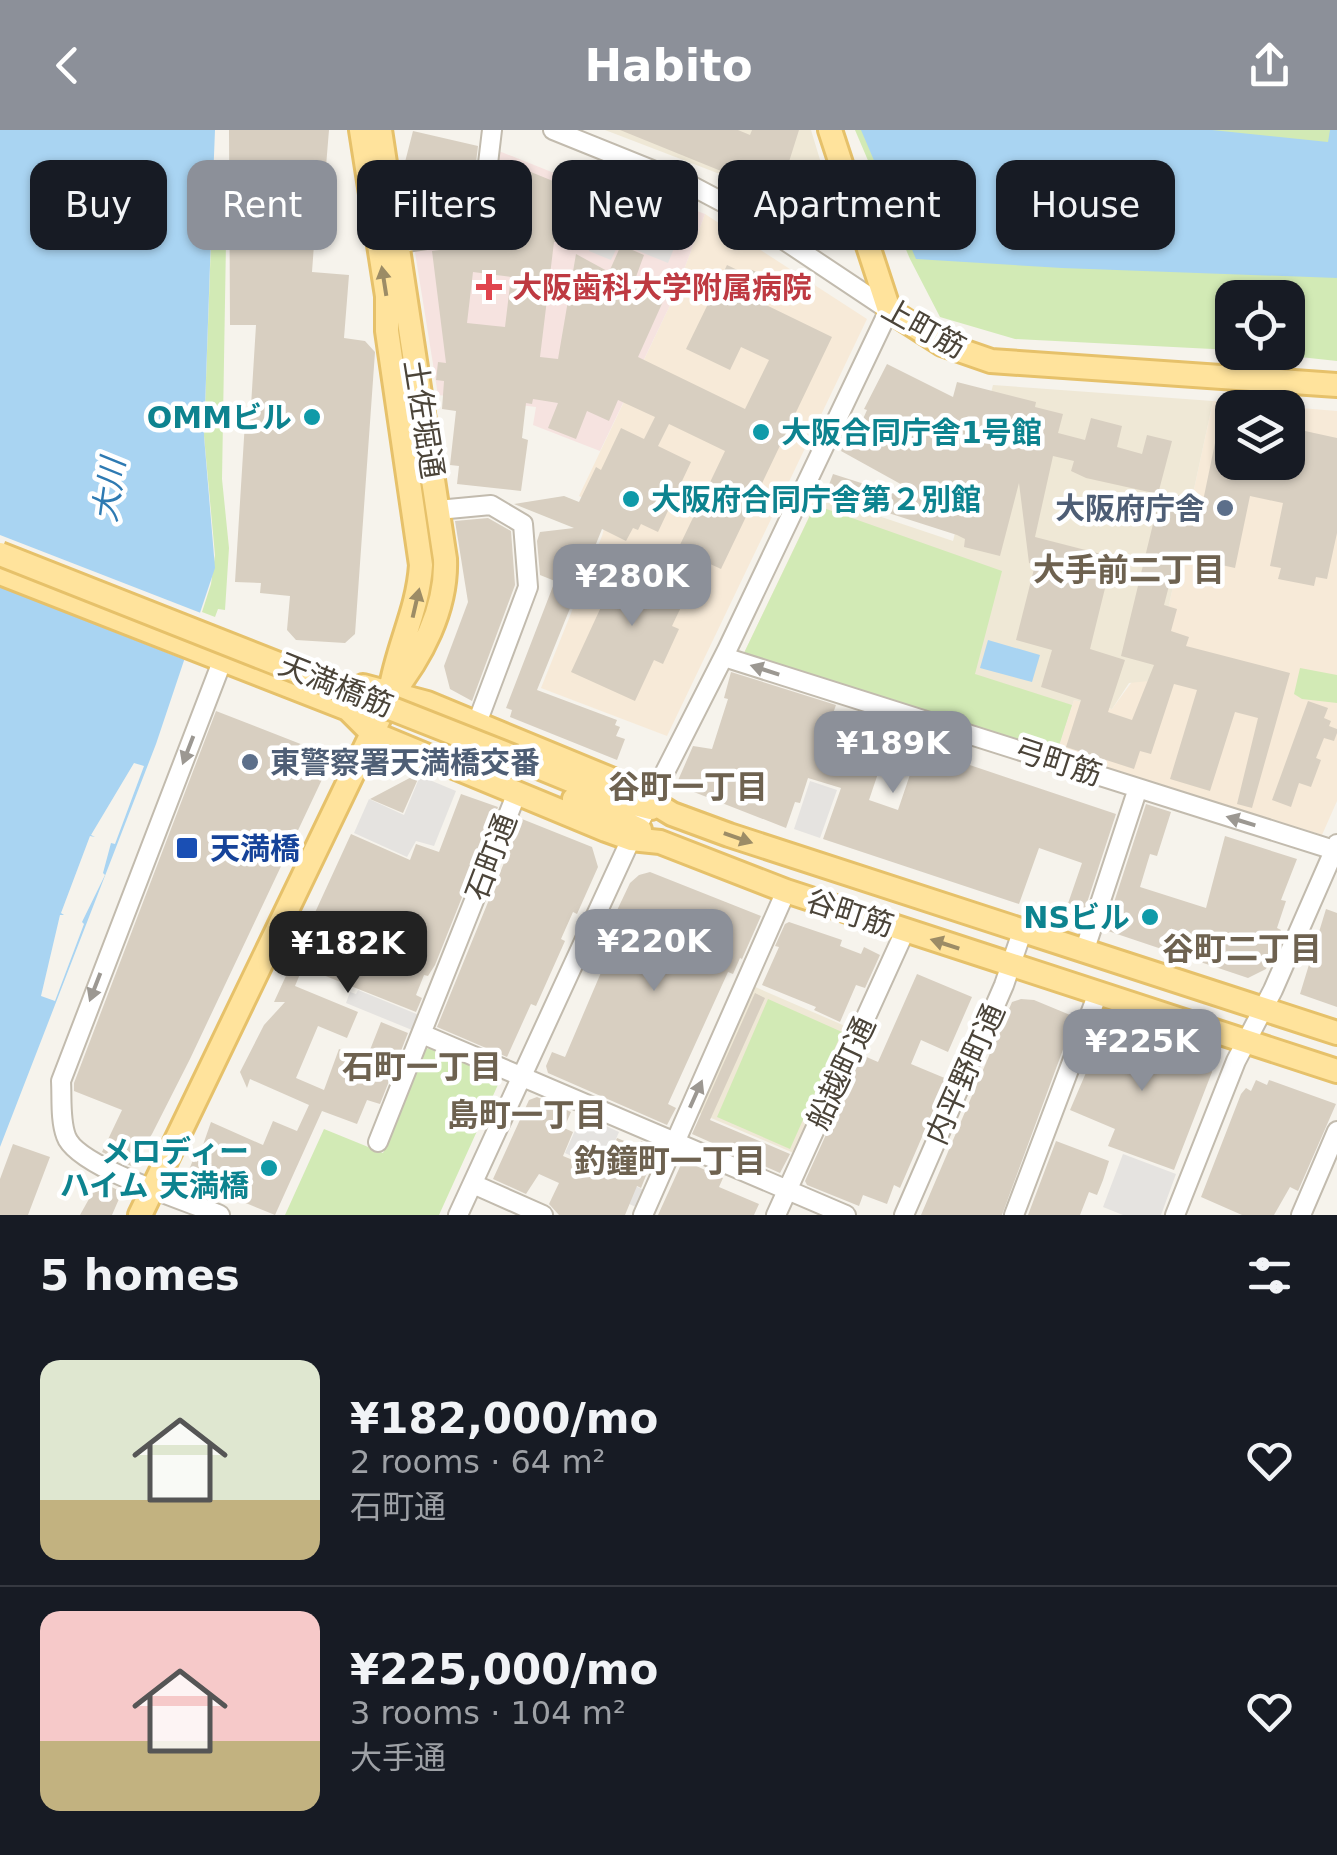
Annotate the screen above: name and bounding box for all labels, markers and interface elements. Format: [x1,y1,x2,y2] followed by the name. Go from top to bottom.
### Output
[40,38,95,93] icon: back
[1242,38,1297,93] icon: share
[584,39,753,92] text: Habito
[30,160,167,250] chip: Buy
[187,160,337,250] chip: Rent
[357,160,532,250] chip: Filters
[552,160,698,250] chip: New
[718,160,976,250] chip: Apartment
[996,160,1175,250] chip: House
[376,265,391,296] one-way arrow
[512,270,812,305] place label: 大阪歯科大学附属病院
[476,274,502,300] marker: 大阪歯科大学附属病院
[1215,280,1305,480] map controls
[1215,280,1305,370] button: locate
[876,291,972,365] street label: 上町筋
[397,357,451,481] street label: 土佐堀通
[1215,390,1305,480] button: layers
[147,400,292,435] place label: OMMビル
[301,406,323,428] marker: OMMビル
[781,415,1042,450] place label: 大阪合同庁舎1号館
[750,421,772,443] marker: 大阪合同庁舎1号館
[86,453,133,524] water label: 大川
[651,482,981,517] place label: 大阪府合同庁舎第２別館
[620,488,642,510] marker: 大阪府合同庁舎第２別館
[1055,491,1205,526] place label: 大阪府庁舎
[1214,497,1236,519] marker: 大阪府庁舎
[562,544,702,629] pin: ¥280K
[1033,551,1225,589] district label: 大手前二丁目
[575,557,689,595] text: ¥280K
[408,587,424,618] one-way arrow
[274,646,398,724] street label: 天満橋筋
[749,661,779,676] one-way arrow
[823,711,963,796] pin: ¥189K
[836,724,950,762] text: ¥189K
[1010,731,1106,793] street label: 弓町筋
[180,735,195,765] one-way arrow
[270,745,540,780] place label: 東警察署天満橋交番
[239,751,261,773] marker: 東警察署天満橋交番
[608,768,768,806] district label: 谷町一丁目
[459,809,523,905] street label: 石町通
[1226,812,1256,827] one-way arrow
[210,831,300,866] place label: 天満橋
[723,831,753,846] one-way arrow
[174,835,200,861] marker: 天満橋
[802,882,898,944] street label: 谷町筋
[1023,900,1130,935] place label: NSビル
[1139,906,1161,928] marker: NSビル
[584,909,724,994] pin: ¥220K
[278,911,418,996] pin: ¥182K
[597,922,711,960] text: ¥220K
[291,924,405,962] text: ¥182K
[1162,930,1322,968] district label: 谷町二丁目
[929,935,959,950] one-way arrow
[87,973,103,1003] one-way arrow
[919,998,1011,1150] street label: 内平野町通
[1072,1009,1212,1094] pin: ¥225K
[800,1011,882,1135] street label: 船越町通
[1085,1022,1199,1060] text: ¥225K
[342,1048,502,1086] district label: 石町一丁目
[688,1079,704,1109] one-way arrow
[447,1096,607,1134] district label: 島町一丁目
[60,1134,249,1203] place label: メロディー ハイム 天満橋
[574,1142,766,1180] district label: 釣鐘町一丁目
[258,1157,280,1179] marker: メロディー ハイム 天満橋
[1242,1248,1297,1303] icon: filters
[40,1251,240,1300] text: 5 homes
[350,1394,658,1443] text: ¥182,000/mo
[120,1400,240,1520] icon: home
[1242,1433,1297,1488] icon: heart
[350,1443,605,1481] text: 2 rooms · 64 m²
[350,1488,446,1526] text: 石町通
[350,1645,658,1694] text: ¥225,000/mo
[120,1651,240,1771] icon: home
[1242,1684,1297,1739] icon: heart
[350,1694,626,1732] text: 3 rooms · 104 m²
[350,1739,446,1777] text: 大手通

